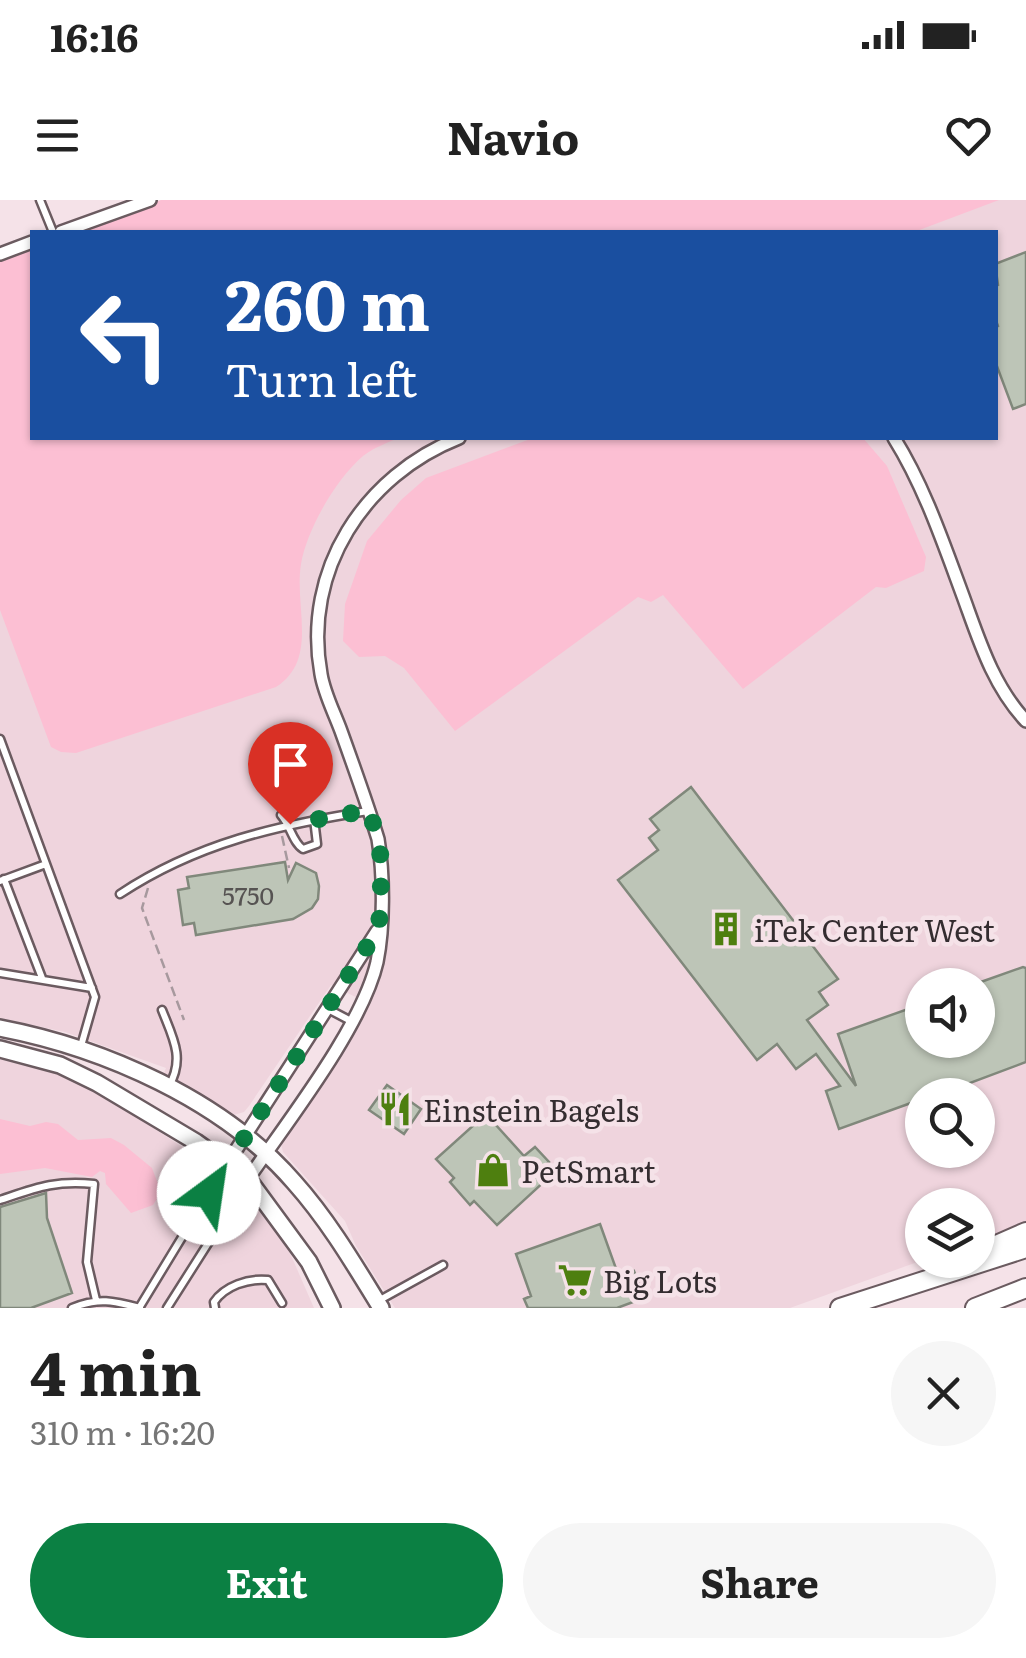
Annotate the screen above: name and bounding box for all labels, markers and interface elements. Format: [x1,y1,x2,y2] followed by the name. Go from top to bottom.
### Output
[50,7,138,64] text: 16:16
[447,102,579,169] text: Navio
[30,108,85,163] icon: menu
[941,108,996,163] icon: heart
[225,249,430,353] text: 260 m
[60,270,190,400] icon: left
[225,344,417,411] text: Turn left
[248,722,333,825] pin
[263,737,318,792] icon: arrive
[222,876,274,913] house number: 5750
[754,907,995,951] place label: iTek Center West
[707,910,745,948] building icon: iTek Center West
[905,968,995,1278] map controls
[905,968,995,1058] button: sound
[905,1078,995,1168] button: search
[423,1087,639,1131] place label: Einstein Bagels
[376,1090,414,1128] restaurant icon: Einstein Bagels
[157,1141,261,1245] position arrow
[521,1148,656,1192] place label: PetSmart
[474,1151,512,1189] shop icon: PetSmart
[905,1188,995,1278] button: layers
[603,1258,717,1302] place label: Big Lots
[556,1261,594,1299] supermarket icon: Big Lots
[30,1325,202,1414] text: 4 min
[891,1341,996,1446] button: close
[30,1407,215,1455] text: 310 m · 16:20
[30,1523,503,1638] button: Exit
[523,1523,996,1638] button: Share

